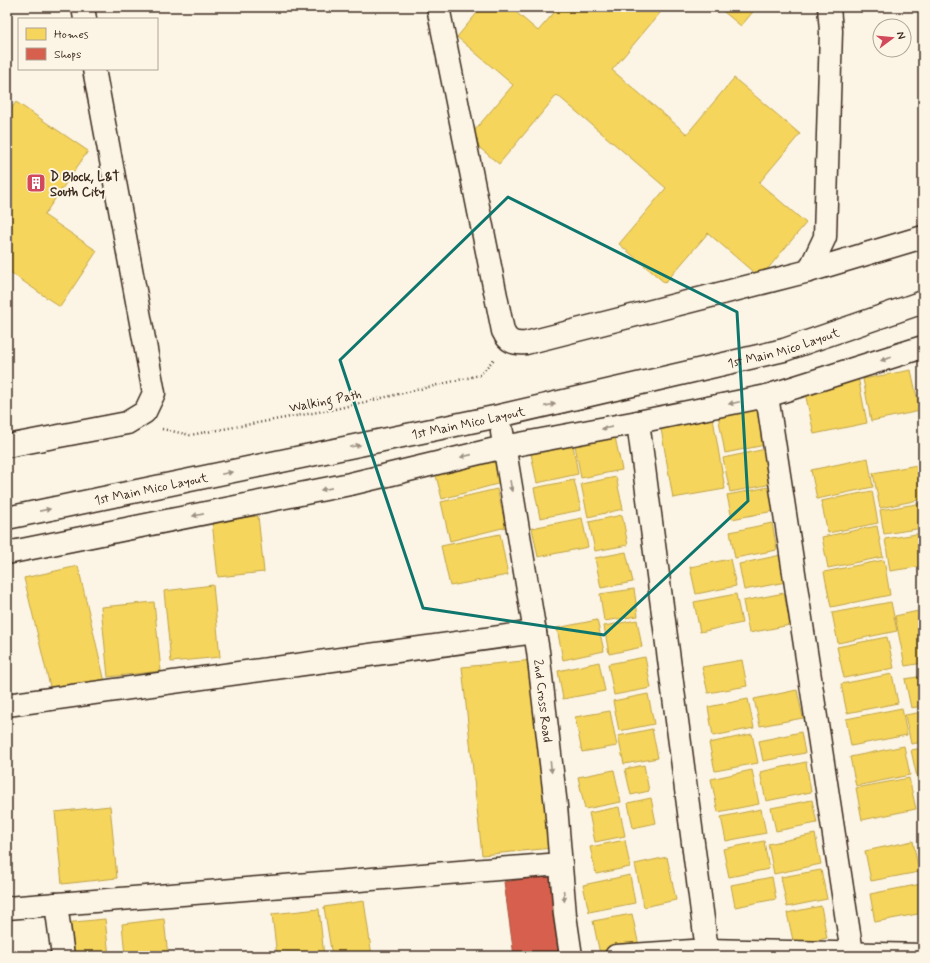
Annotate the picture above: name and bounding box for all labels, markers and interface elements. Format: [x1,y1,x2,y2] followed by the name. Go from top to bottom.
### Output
[18,18,158,70] legend
[872,18,912,58] north arrow
[54,27,89,43] text: Homes
[893,30,908,41] text: N
[54,47,81,63] text: Shops
[50,169,120,201] place label: D Block, L&T South City
[25,172,47,194] building icon: D Block, L&T South City
[726,324,842,373] street label: 1st Main Mico Layout
[879,356,891,362] one-way arrow
[288,386,363,419] street label: Walking Path
[728,400,740,406] one-way arrow
[544,401,556,407] one-way arrow
[410,403,527,444] street label: 1st Main Mico Layout
[601,425,613,431] one-way arrow
[349,443,361,449] one-way arrow
[460,454,472,460] one-way arrow
[221,469,234,475] one-way arrow
[93,470,210,510] street label: 1st Main Mico Layout
[508,479,514,492] one-way arrow
[320,486,332,492] one-way arrow
[39,507,51,513] one-way arrow
[192,512,204,518] one-way arrow
[529,658,556,743] street label: 2nd Cross Road
[548,761,555,773] one-way arrow
[560,890,567,902] one-way arrow

